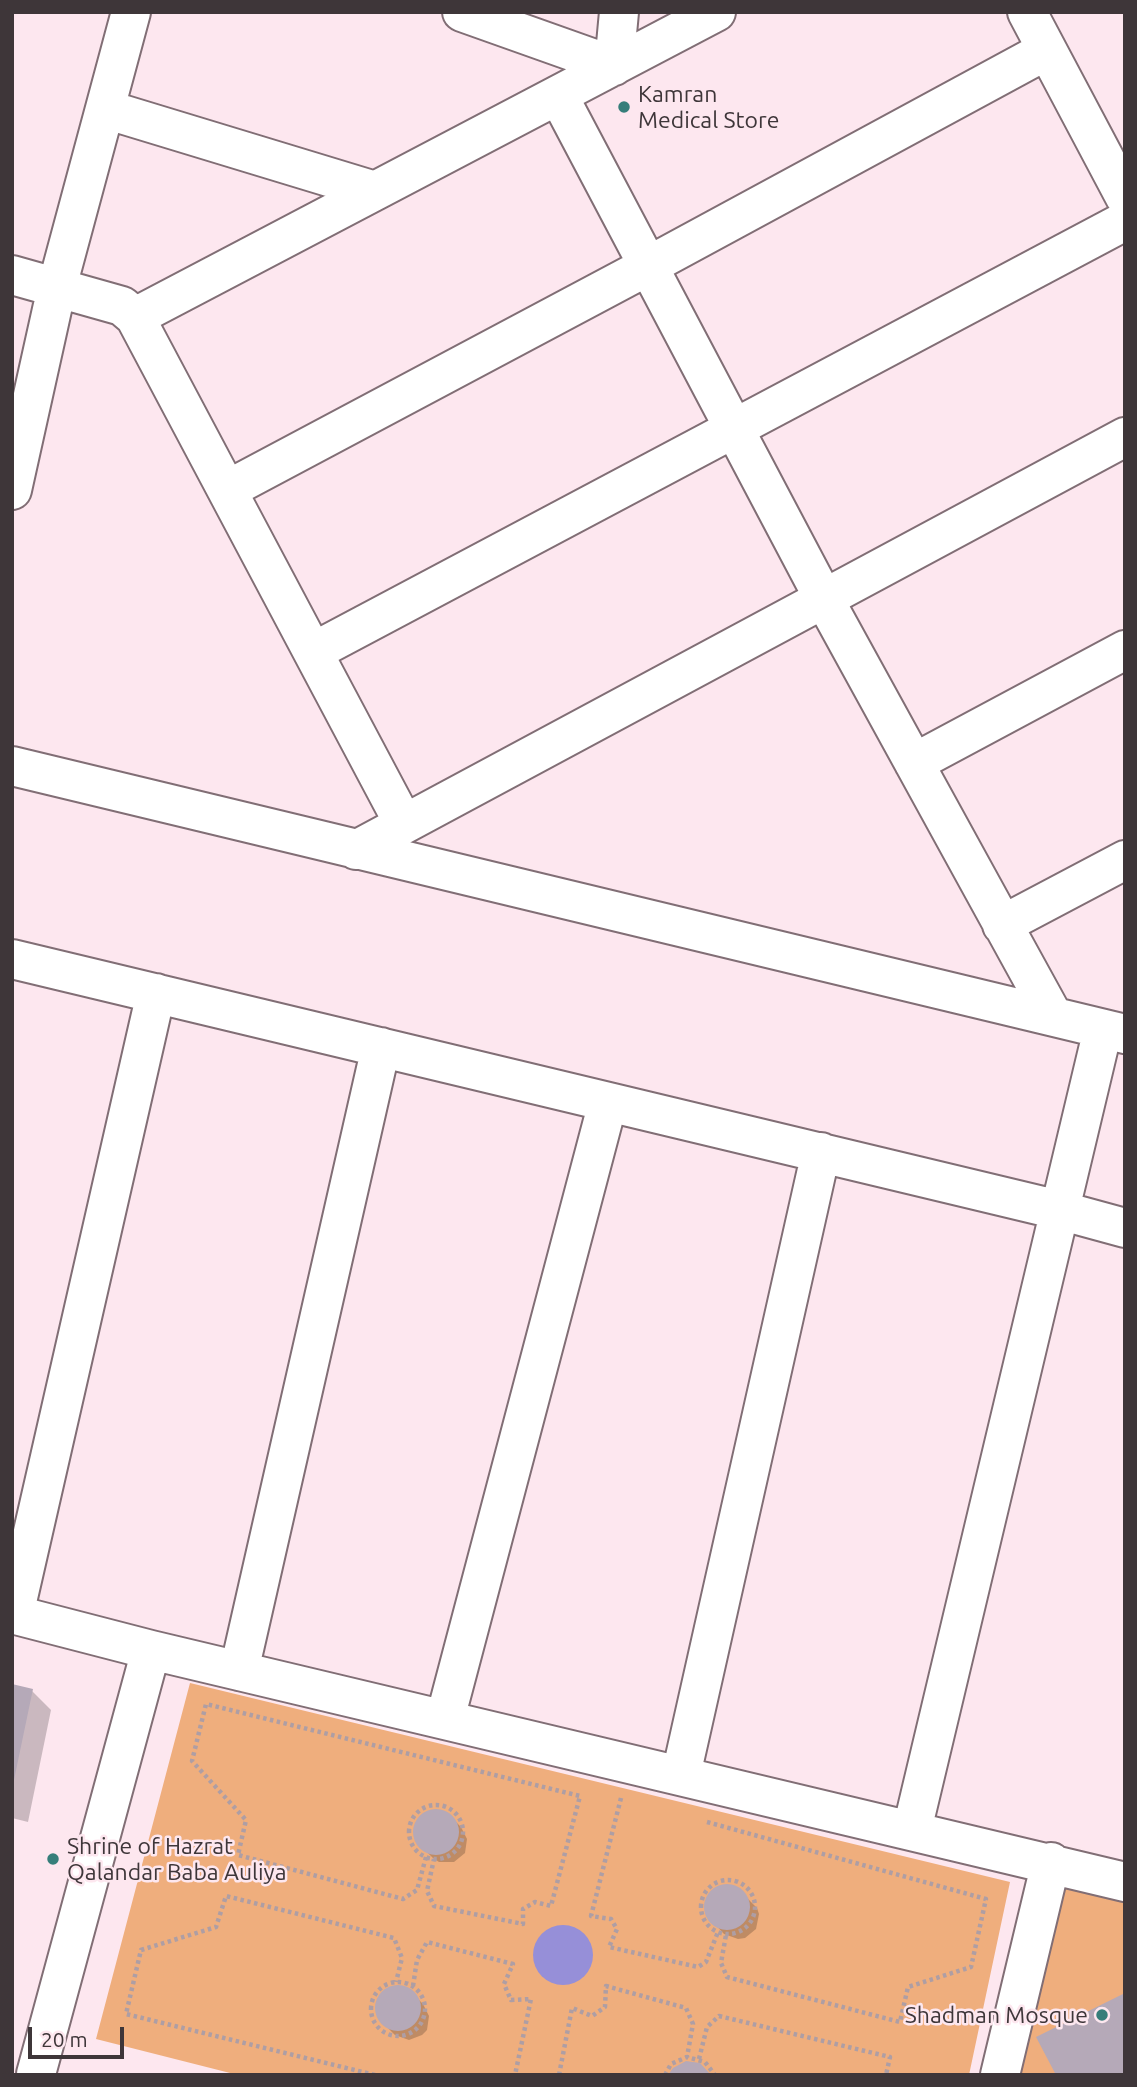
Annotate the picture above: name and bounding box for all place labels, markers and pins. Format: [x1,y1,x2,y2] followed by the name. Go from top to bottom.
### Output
[638,80,779,134] place label: Kamran Medical Store
[616,99,632,115] marker: Kamran Medical Store
[67,1832,286,1886] place label: Shrine of Hazrat Qalandar Baba Auliya
[45,1851,61,1867] marker: Shrine of Hazrat Qalandar Baba Auliya
[905,2001,1088,2029] place label: Shadman Mosque
[1094,2007,1110,2023] marker: Shadman Mosque

